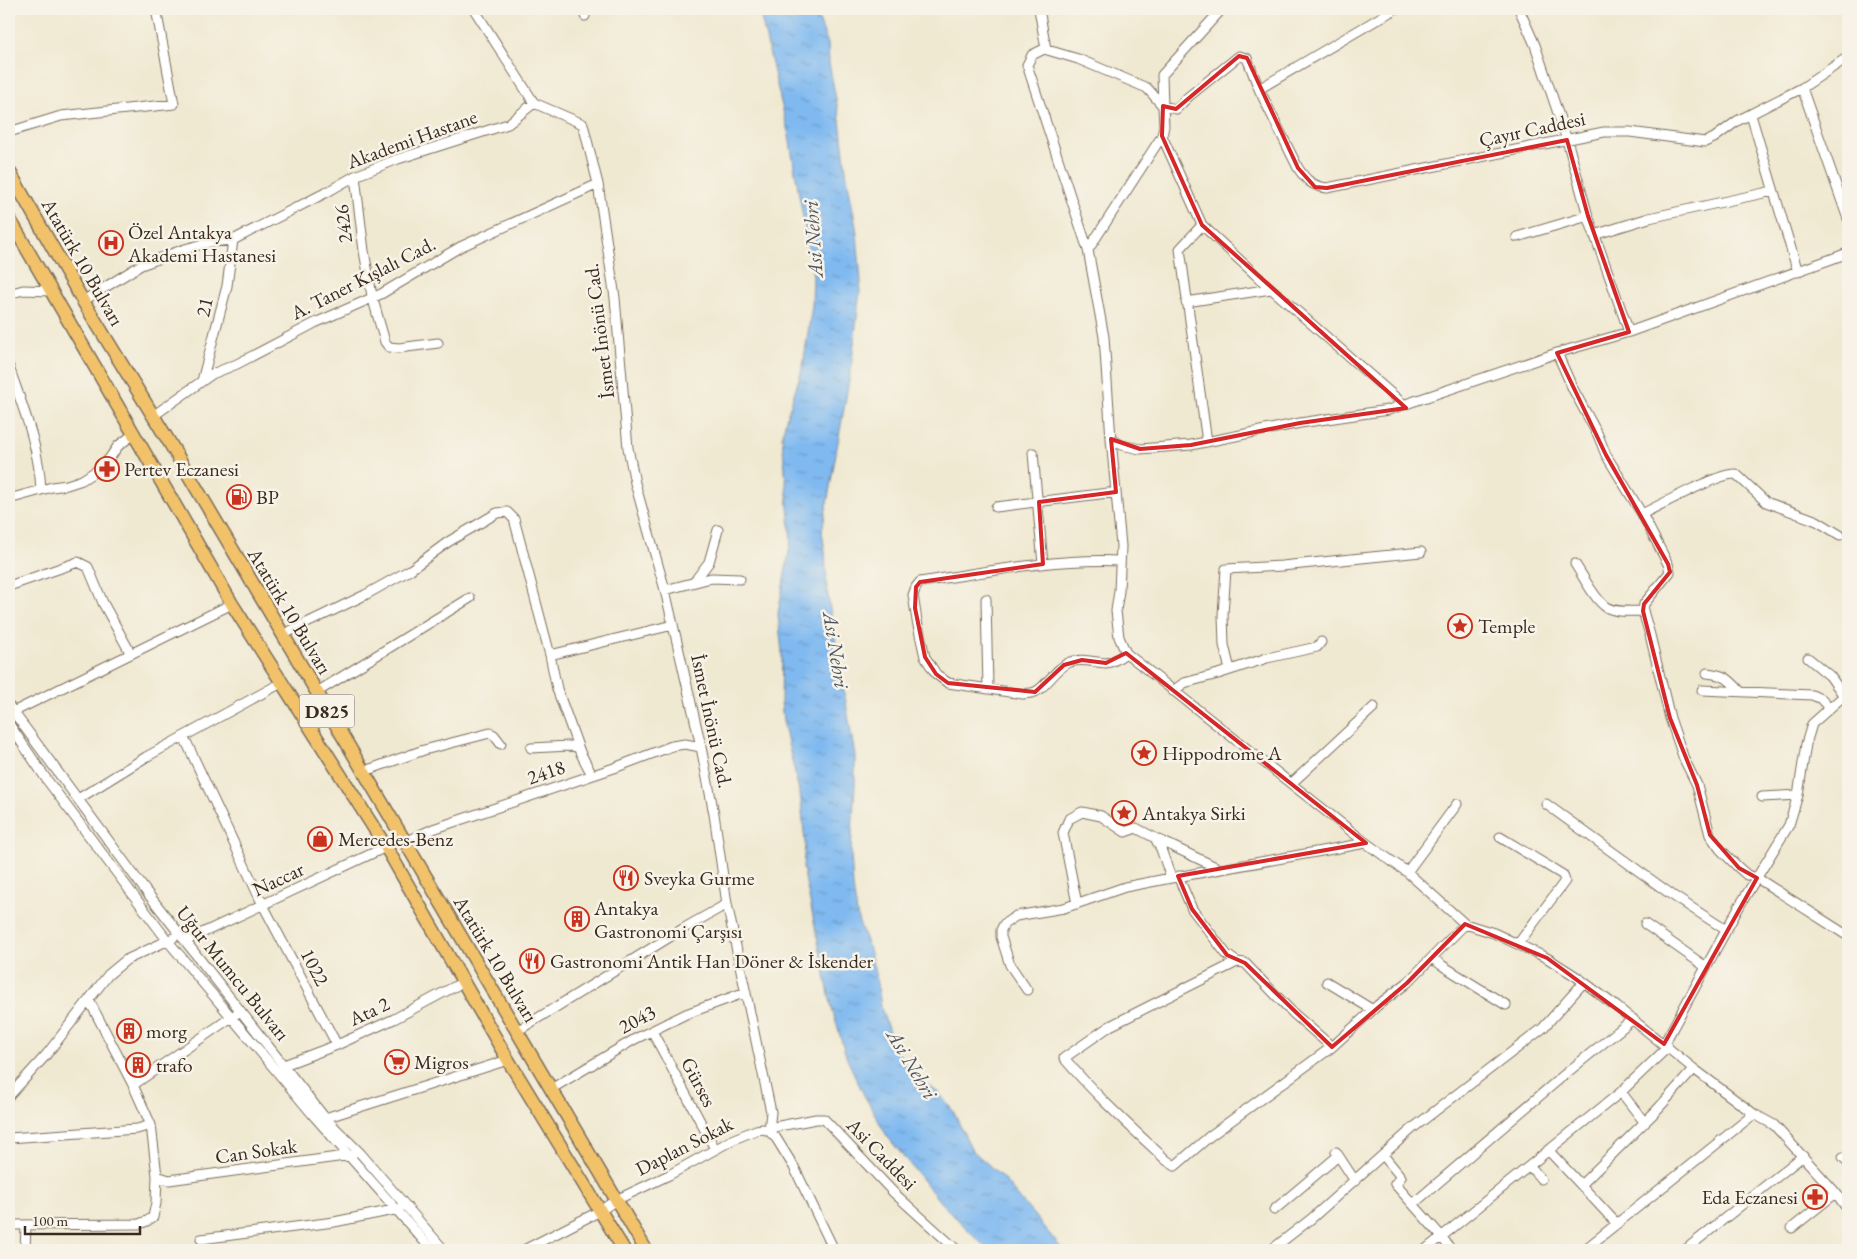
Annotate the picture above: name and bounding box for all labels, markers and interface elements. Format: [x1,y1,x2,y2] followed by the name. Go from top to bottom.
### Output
[342,103,481,175] street label: Akademi Hastane
[1477,105,1588,153] street label: Çayır Caddesi
[35,193,130,331] street label: Atatürk 10 Bulvarı
[796,199,829,280] water label: Asi Nehri
[328,203,358,245] street label: 2426
[127,219,276,268] place label: Özel Antakya Akademi Hastanesi
[98,230,124,256] hospital icon: Özel Antakya Akademi Hastanesi
[285,230,440,326] street label: A. Taner Kışlalı Cad.
[578,262,620,400] street label: İsmet İnönü Cad.
[189,295,219,319] street label: 21
[94,456,120,482] pharmacy icon: Pertev Eczanesi
[124,456,239,482] place label: Pertev Eczanesi
[226,484,252,510] fuel station icon: BP
[256,484,279,510] place label: BP
[241,542,338,679] street label: Atatürk 10 Bulvarı
[817,608,856,691] water label: Asi Nehri
[1447,613,1473,639] place icon: Temple
[1478,613,1536,639] place label: Temple
[685,652,739,790] street label: İsmet İnönü Cad.
[300,694,354,728] road number: D825
[1131,740,1157,766] place icon: Hippodrome A
[1162,740,1282,766] place label: Hippodrome A
[524,753,568,791] street label: 2418
[1111,800,1137,826] place icon: Antakya Sirki
[1141,800,1246,826] place label: Antakya Sirki
[307,826,333,852] shop icon: Mercedes-Benz
[338,826,453,852] place label: Mercedes-Benz
[248,856,308,902] street label: Naccar
[613,865,639,891] restaurant icon: Sveyka Gurme
[644,865,755,891] place label: Sveyka Gurme
[447,890,544,1027] street label: Atatürk 10 Bulvarı
[593,895,742,944] place label: Antakya Gastronomi Çarşısı
[170,900,296,1046] street label: Uğur Mumcu Bulvarı
[564,906,590,932] building icon: Antakya Gastronomi Çarşısı
[295,944,335,990] street label: 1022
[519,948,545,974] restaurant icon: Gastronomi Antik Han Döner & İskender
[550,948,874,974] place label: Gastronomi Antik Han Döner & İskender
[344,990,394,1032] street label: Ata 2
[614,999,660,1039] street label: 2043
[116,1018,142,1044] building icon: morg
[146,1018,187,1044] place label: morg
[880,1022,944,1104] water label: Asi Nehri
[384,1049,410,1075] supermarket icon: Migros
[414,1049,469,1075] place label: Migros
[125,1052,151,1078] building icon: trafo
[156,1052,193,1078] place label: trafo
[675,1053,723,1111] street label: Gürses
[631,1110,738,1182] street label: Daplan Sokak
[840,1112,923,1196] street label: Asi Caddesi
[213,1132,299,1170] street label: Can Sokak
[1701,1184,1798,1210] place label: Eda Eczanesi
[1802,1184,1828,1210] pharmacy icon: Eda Eczanesi
[25,1204,140,1236] scale bar
[32,1211,69,1230] text: 100 m

